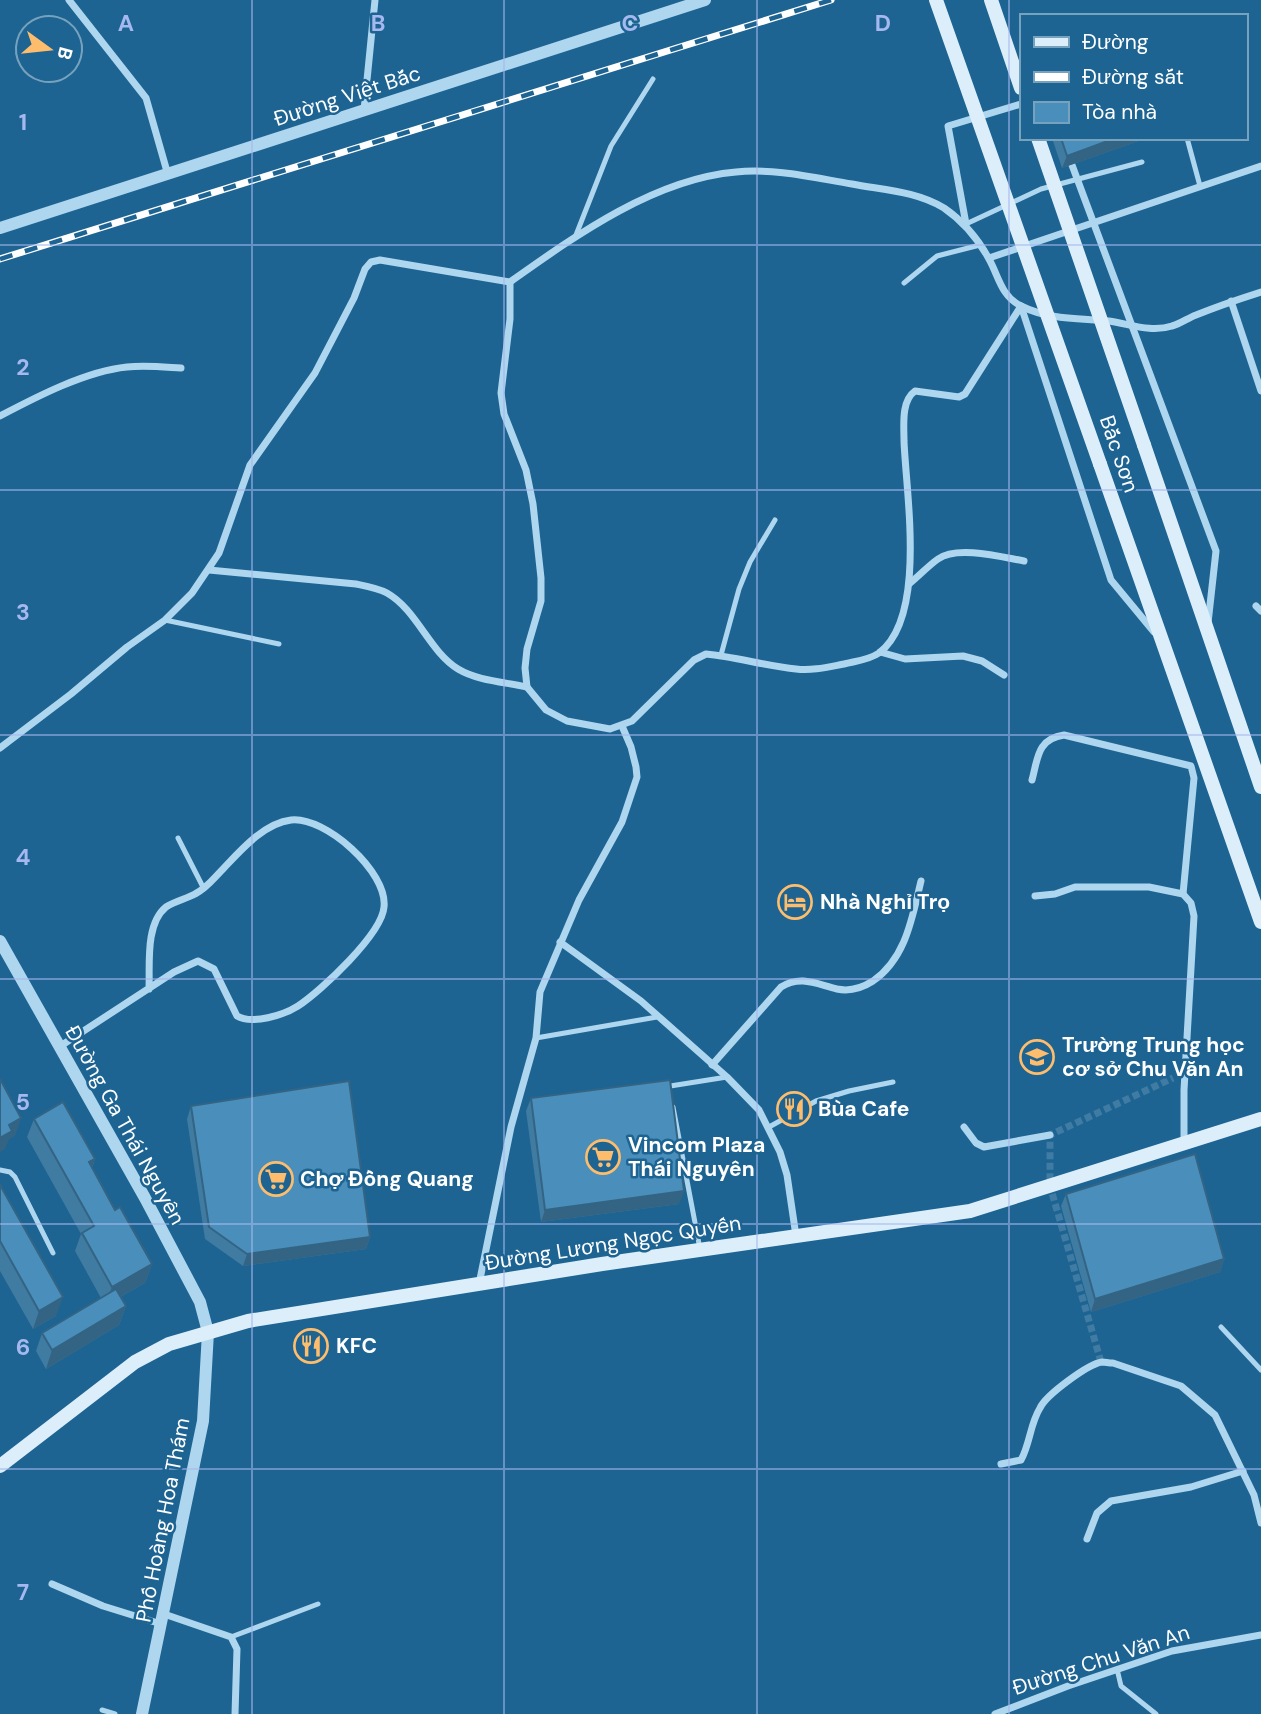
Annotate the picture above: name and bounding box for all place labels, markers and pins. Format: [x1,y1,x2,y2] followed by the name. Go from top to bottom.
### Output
[776,883,814,921] hotel icon: Nhà Nghỉ Trọ
[820,888,950,916] place label: Nhà Nghỉ Trọ
[1062,1031,1245,1083] place label: Trường Trung học cơ sở Chu Văn An
[1018,1038,1056,1076] school or university icon: Trường Trung học cơ sở Chu Văn An
[775,1090,813,1128] restaurant icon: Bùa Cafe
[818,1095,909,1123] place label: Bùa Cafe
[628,1131,765,1183] place label: Vincom Plaza Thái Nguyên
[584,1138,622,1176] supermarket icon: Vincom Plaza Thái Nguyên
[257,1160,295,1198] supermarket icon: Chợ Đồng Quang
[300,1165,474,1193] place label: Chợ Đồng Quang
[292,1327,330,1365] restaurant icon: KFC
[336,1332,377,1360] place label: KFC

